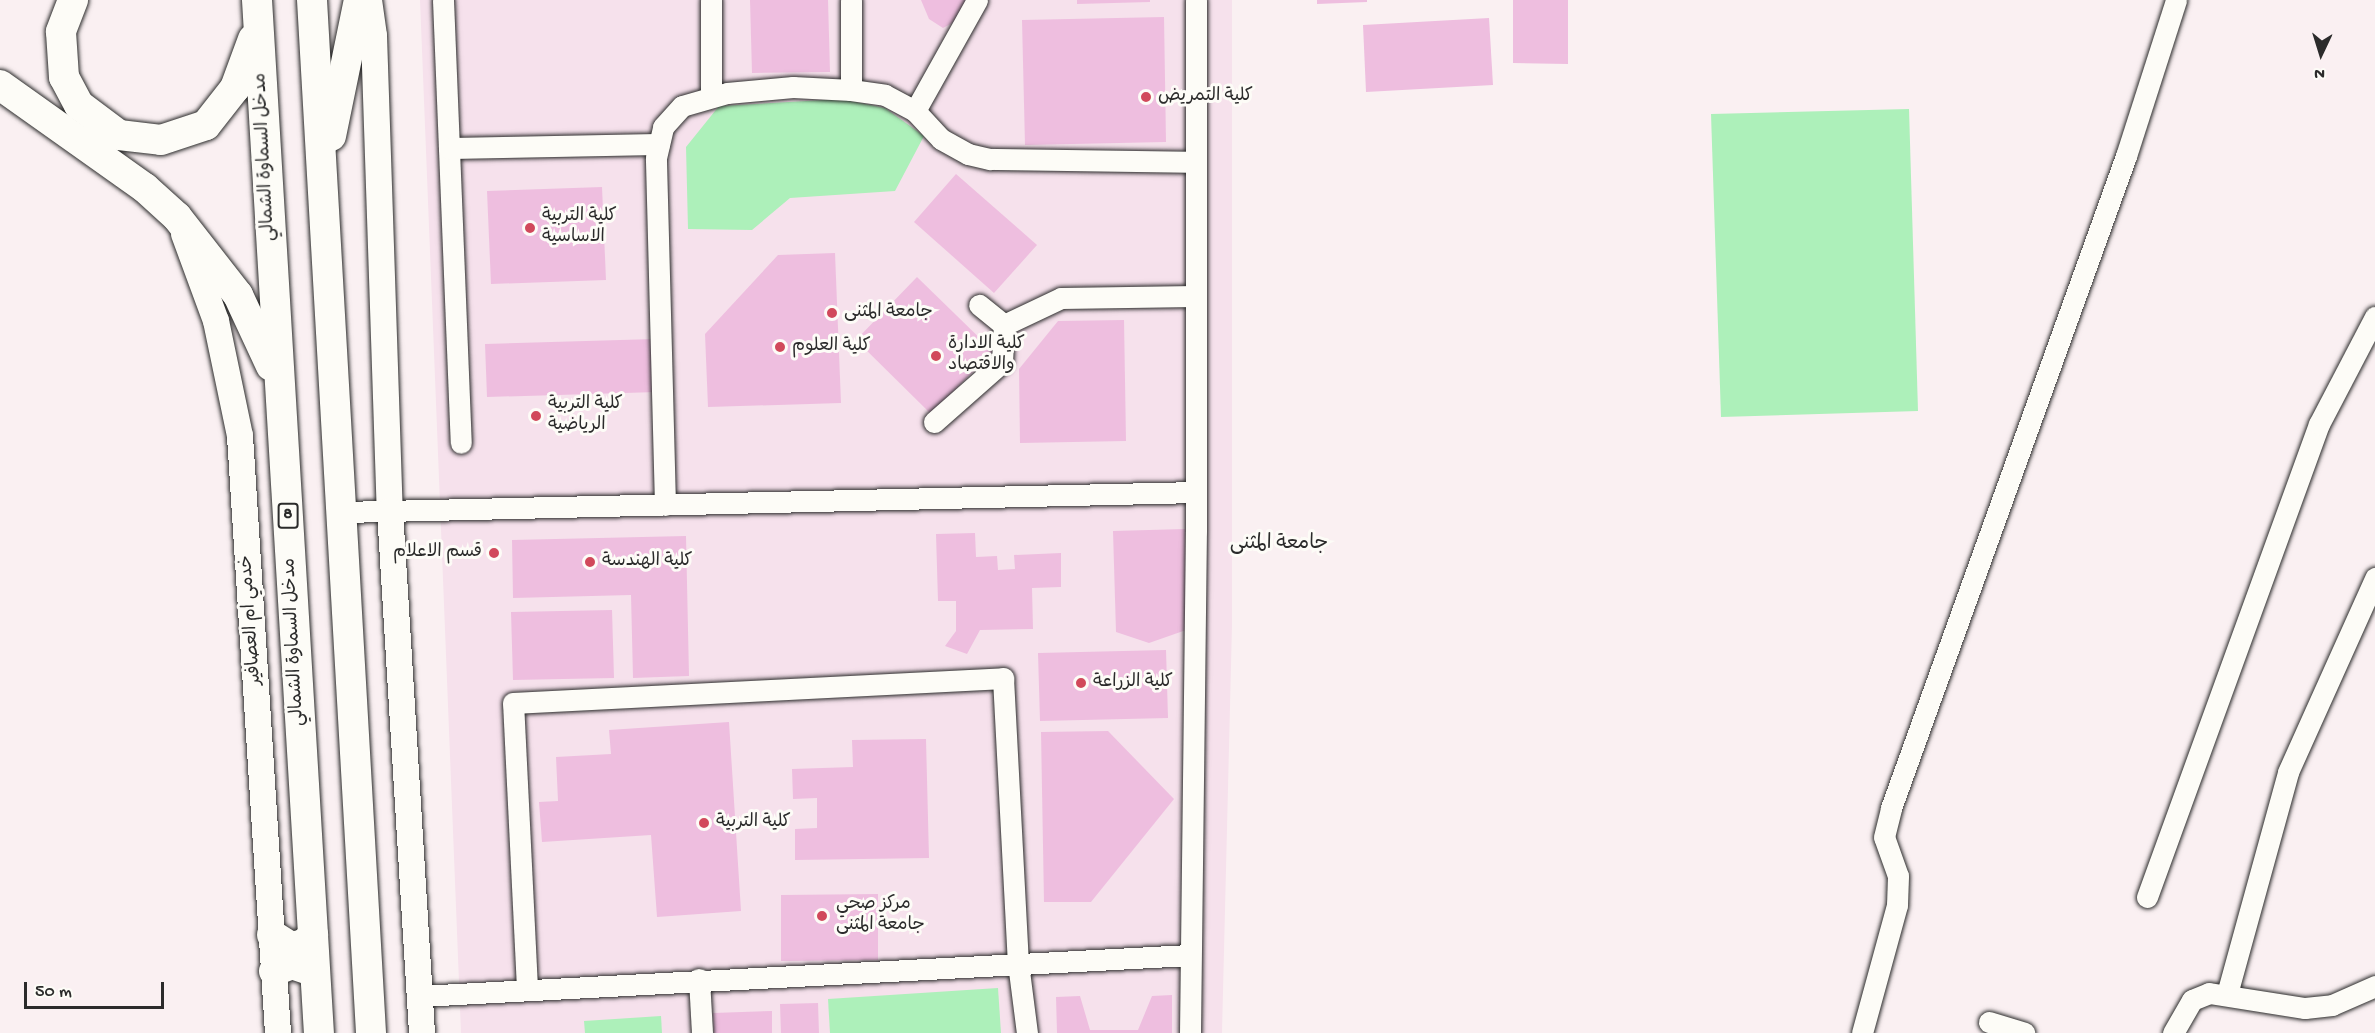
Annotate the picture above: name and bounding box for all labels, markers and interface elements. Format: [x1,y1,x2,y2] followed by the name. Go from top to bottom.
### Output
[2291,24,2351,84] north arrow
[2314,63,2326,82] text: N
[251,72,281,242] street label: مدخل السماوة الشمالي
[1158,86,1253,108] place label: كلية التمريض
[1139,90,1153,104] marker: كلية التمريض
[542,207,617,250] place label: كلية التربية الاساسية
[523,221,537,235] marker: كلية التربية الاساسية
[844,302,933,324] place label: جامعة المثنى
[825,306,839,320] marker: جامعة المثنى
[948,335,1025,378] place label: كلية الادارة والاقتصاد
[792,336,871,358] place label: كلية العلوم
[773,340,787,354] marker: كلية العلوم
[929,349,943,363] marker: كلية الادارة والاقتصاد
[548,395,623,438] place label: كلية التربية الرياضية
[529,409,543,423] marker: كلية التربية الرياضية
[278,503,298,529] road number: 8
[1230,532,1328,556] district label: جامعة المثنى
[393,542,482,564] place label: قسم الاعلام
[487,546,501,560] marker: قسم الاعلام
[602,551,693,573] place label: كلية الهندسة
[237,554,267,686] street label: خدمي ام العصافير
[583,555,597,569] marker: كلية الهندسة
[280,557,310,727] street label: مدخل السماوة الشمالي
[1093,672,1173,694] place label: كلية الزراعة
[1074,676,1088,690] marker: كلية الزراعة
[716,812,791,834] place label: كلية التربية
[697,816,711,830] marker: كلية التربية
[836,895,925,938] place label: مركز صحي جامعة المثنى
[813,907,831,925] marker: مركز صحي جامعة المثنى
[27,970,166,1008] scale bar
[35,982,72,1003] text: 50 m

